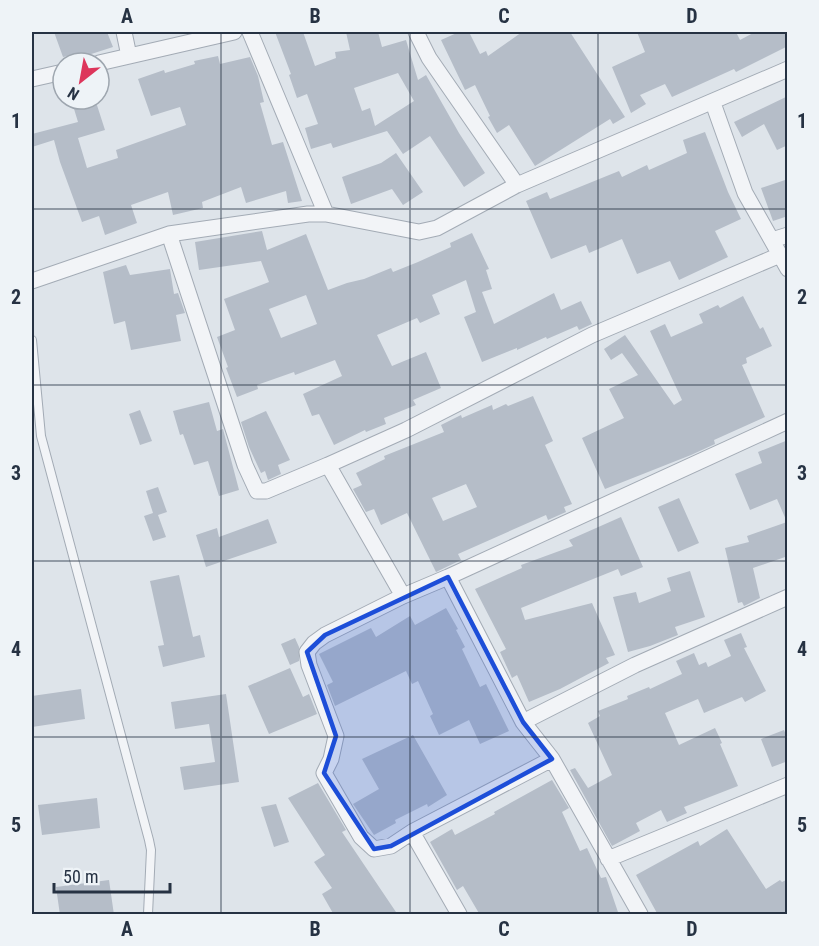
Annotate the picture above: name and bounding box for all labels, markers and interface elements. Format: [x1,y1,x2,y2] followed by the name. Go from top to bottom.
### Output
[121,4,133,28] text: A
[309,4,321,28] text: B
[498,4,510,28] text: C
[686,4,698,28] text: D
[51,51,111,111] north arrow
[64,83,83,104] text: N
[11,109,21,133] text: 1
[797,109,807,133] text: 1
[11,285,21,309] text: 2
[797,285,807,309] text: 2
[11,461,21,485] text: 3
[797,461,807,485] text: 3
[11,637,21,661] text: 4
[797,637,807,661] text: 4
[11,813,21,837] text: 5
[797,813,807,837] text: 5
[54,856,170,894] scale bar
[63,866,98,887] text: 50 m
[121,917,133,941] text: A
[309,917,321,941] text: B
[498,917,510,941] text: C
[686,917,698,941] text: D

